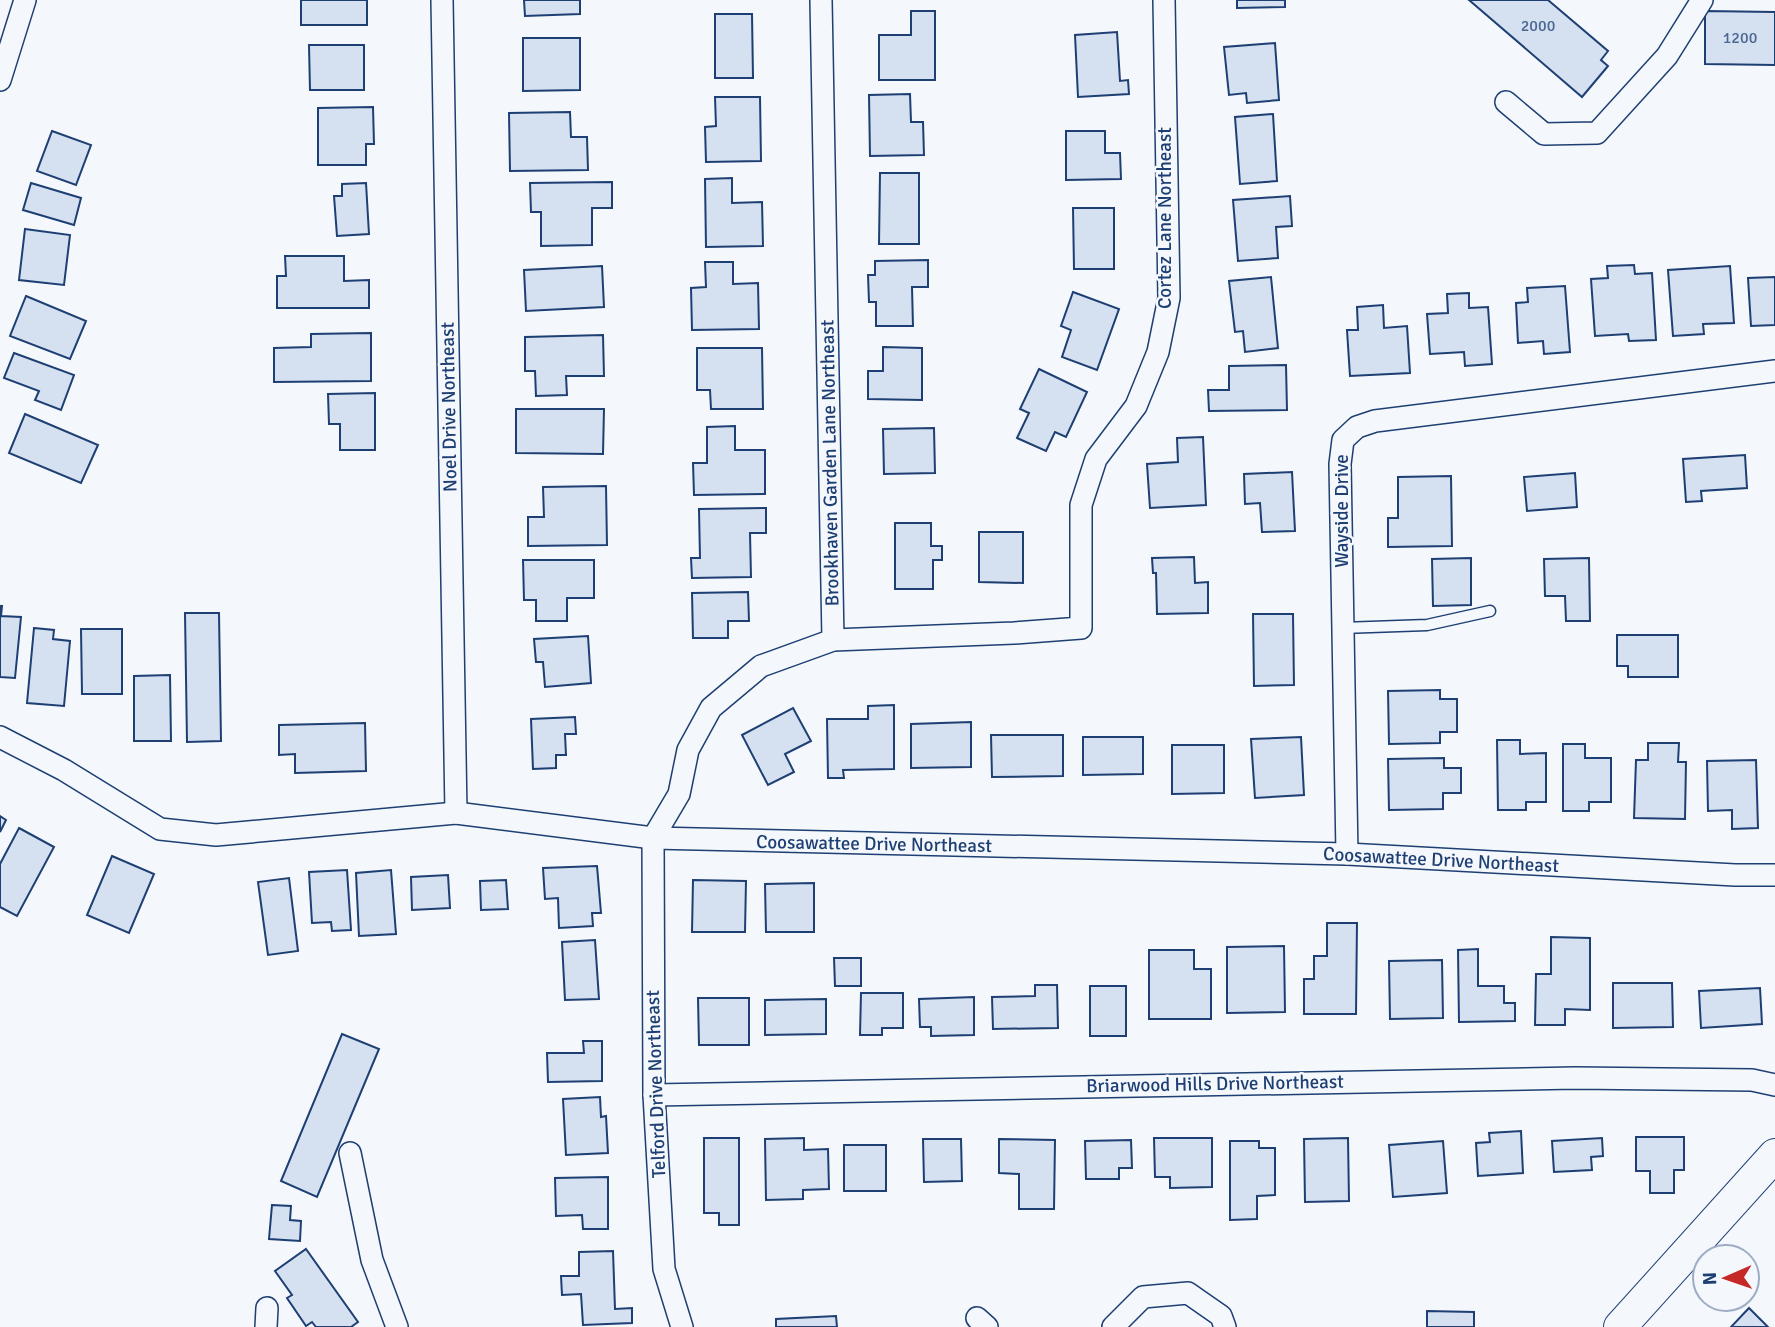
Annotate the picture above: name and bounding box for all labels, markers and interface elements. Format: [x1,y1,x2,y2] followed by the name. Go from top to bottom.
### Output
[1521,16,1555,36] house number: 2000
[1723,28,1757,48] house number: 1200
[1153,127,1177,309] street label: Cortez Lane Northeast
[815,319,845,607] street label: Brookhaven Garden Lane Northeast
[436,321,462,492] street label: Noel Drive Northeast
[1330,454,1354,568] street label: Wayside Drive
[756,830,993,858] street label: Coosawattee Drive Northeast
[1322,842,1560,878] street label: Coosawattee Drive Northeast
[641,989,671,1178] street label: Telford Drive Northeast
[1086,1070,1344,1098] street label: Briarwood Hills Drive Northeast
[1691,1243,1761,1313] north arrow
[1698,1272,1722,1286] text: N

